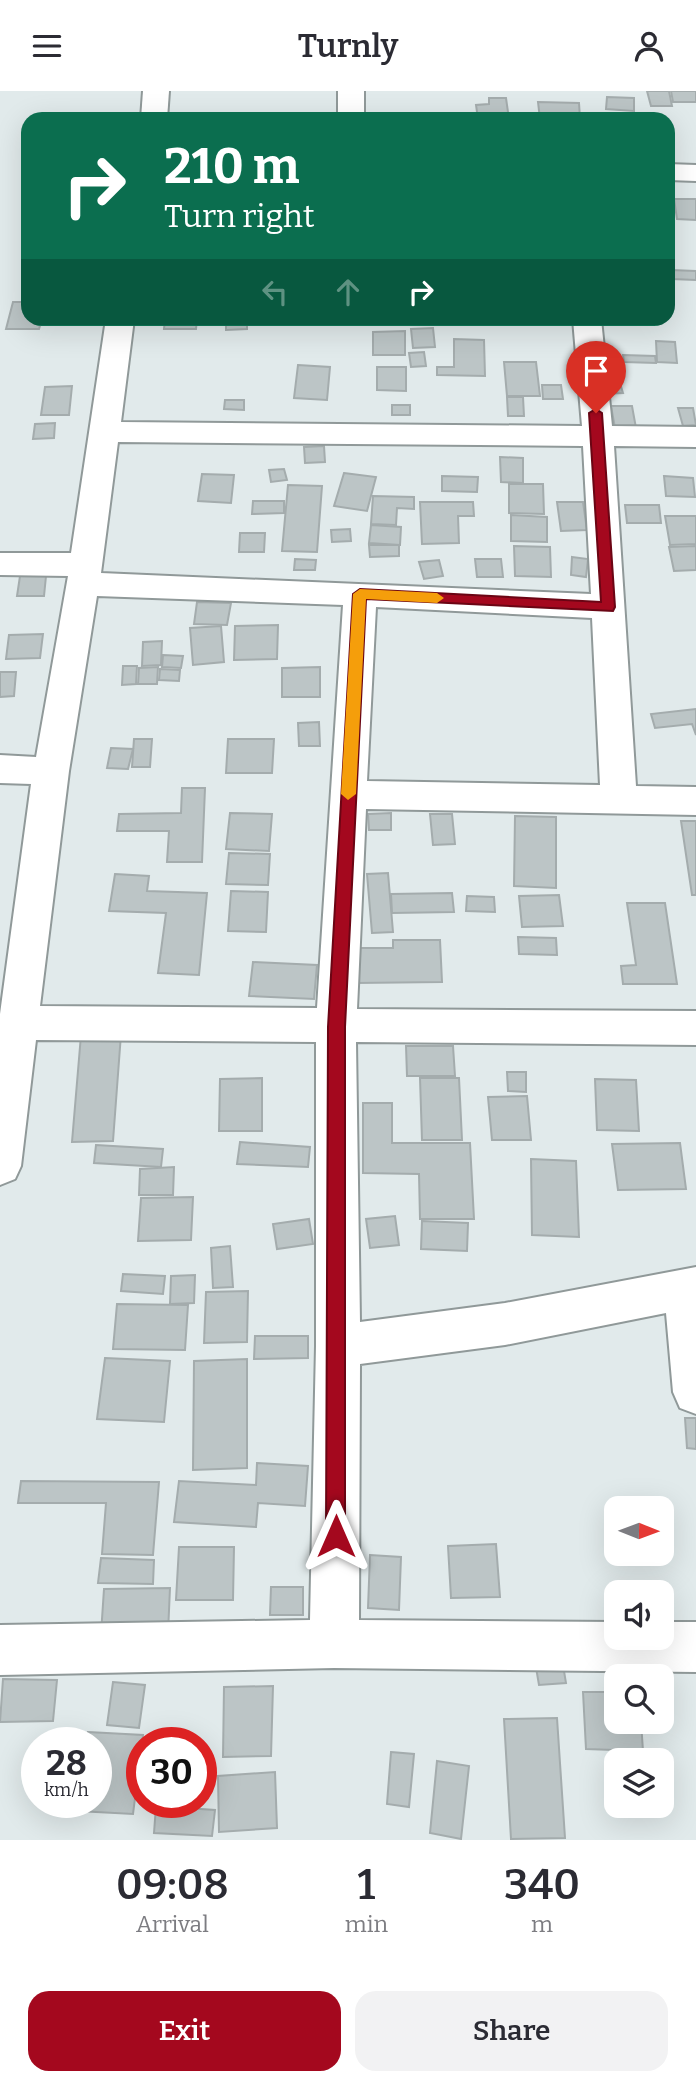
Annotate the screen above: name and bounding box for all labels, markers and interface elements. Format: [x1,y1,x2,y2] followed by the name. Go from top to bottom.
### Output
[28,27,66,65] icon: menu
[298,27,398,65] text: Turnly
[630,27,668,65] icon: person
[164,137,299,196] text: 210 m
[49,140,140,231] icon: right
[164,197,315,235] text: Turn right
[256,273,294,311] icon: left
[329,273,367,311] icon: ahead
[402,273,440,311] icon: right
[566,341,626,413] pin
[577,352,615,390] icon: arrive
[604,1496,674,1566] north arrow
[604,1496,674,1818] map controls
[299,1499,373,1573] position arrow
[604,1580,674,1650] button: sound
[604,1664,674,1734] button: search
[126,1727,217,1818] speed limit sign: 30
[46,1742,87,1784] text: 28
[604,1748,674,1818] button: layers
[44,1779,89,1801] text: km/h
[116,1860,229,1910] text: 09:08
[358,1860,375,1910] text: 1
[504,1860,580,1910] text: 340
[136,1910,209,1938] text: Arrival
[345,1910,388,1938] text: min
[531,1910,553,1938] text: m
[28,1991,341,2071] button: Exit
[355,1991,668,2071] button: Share

